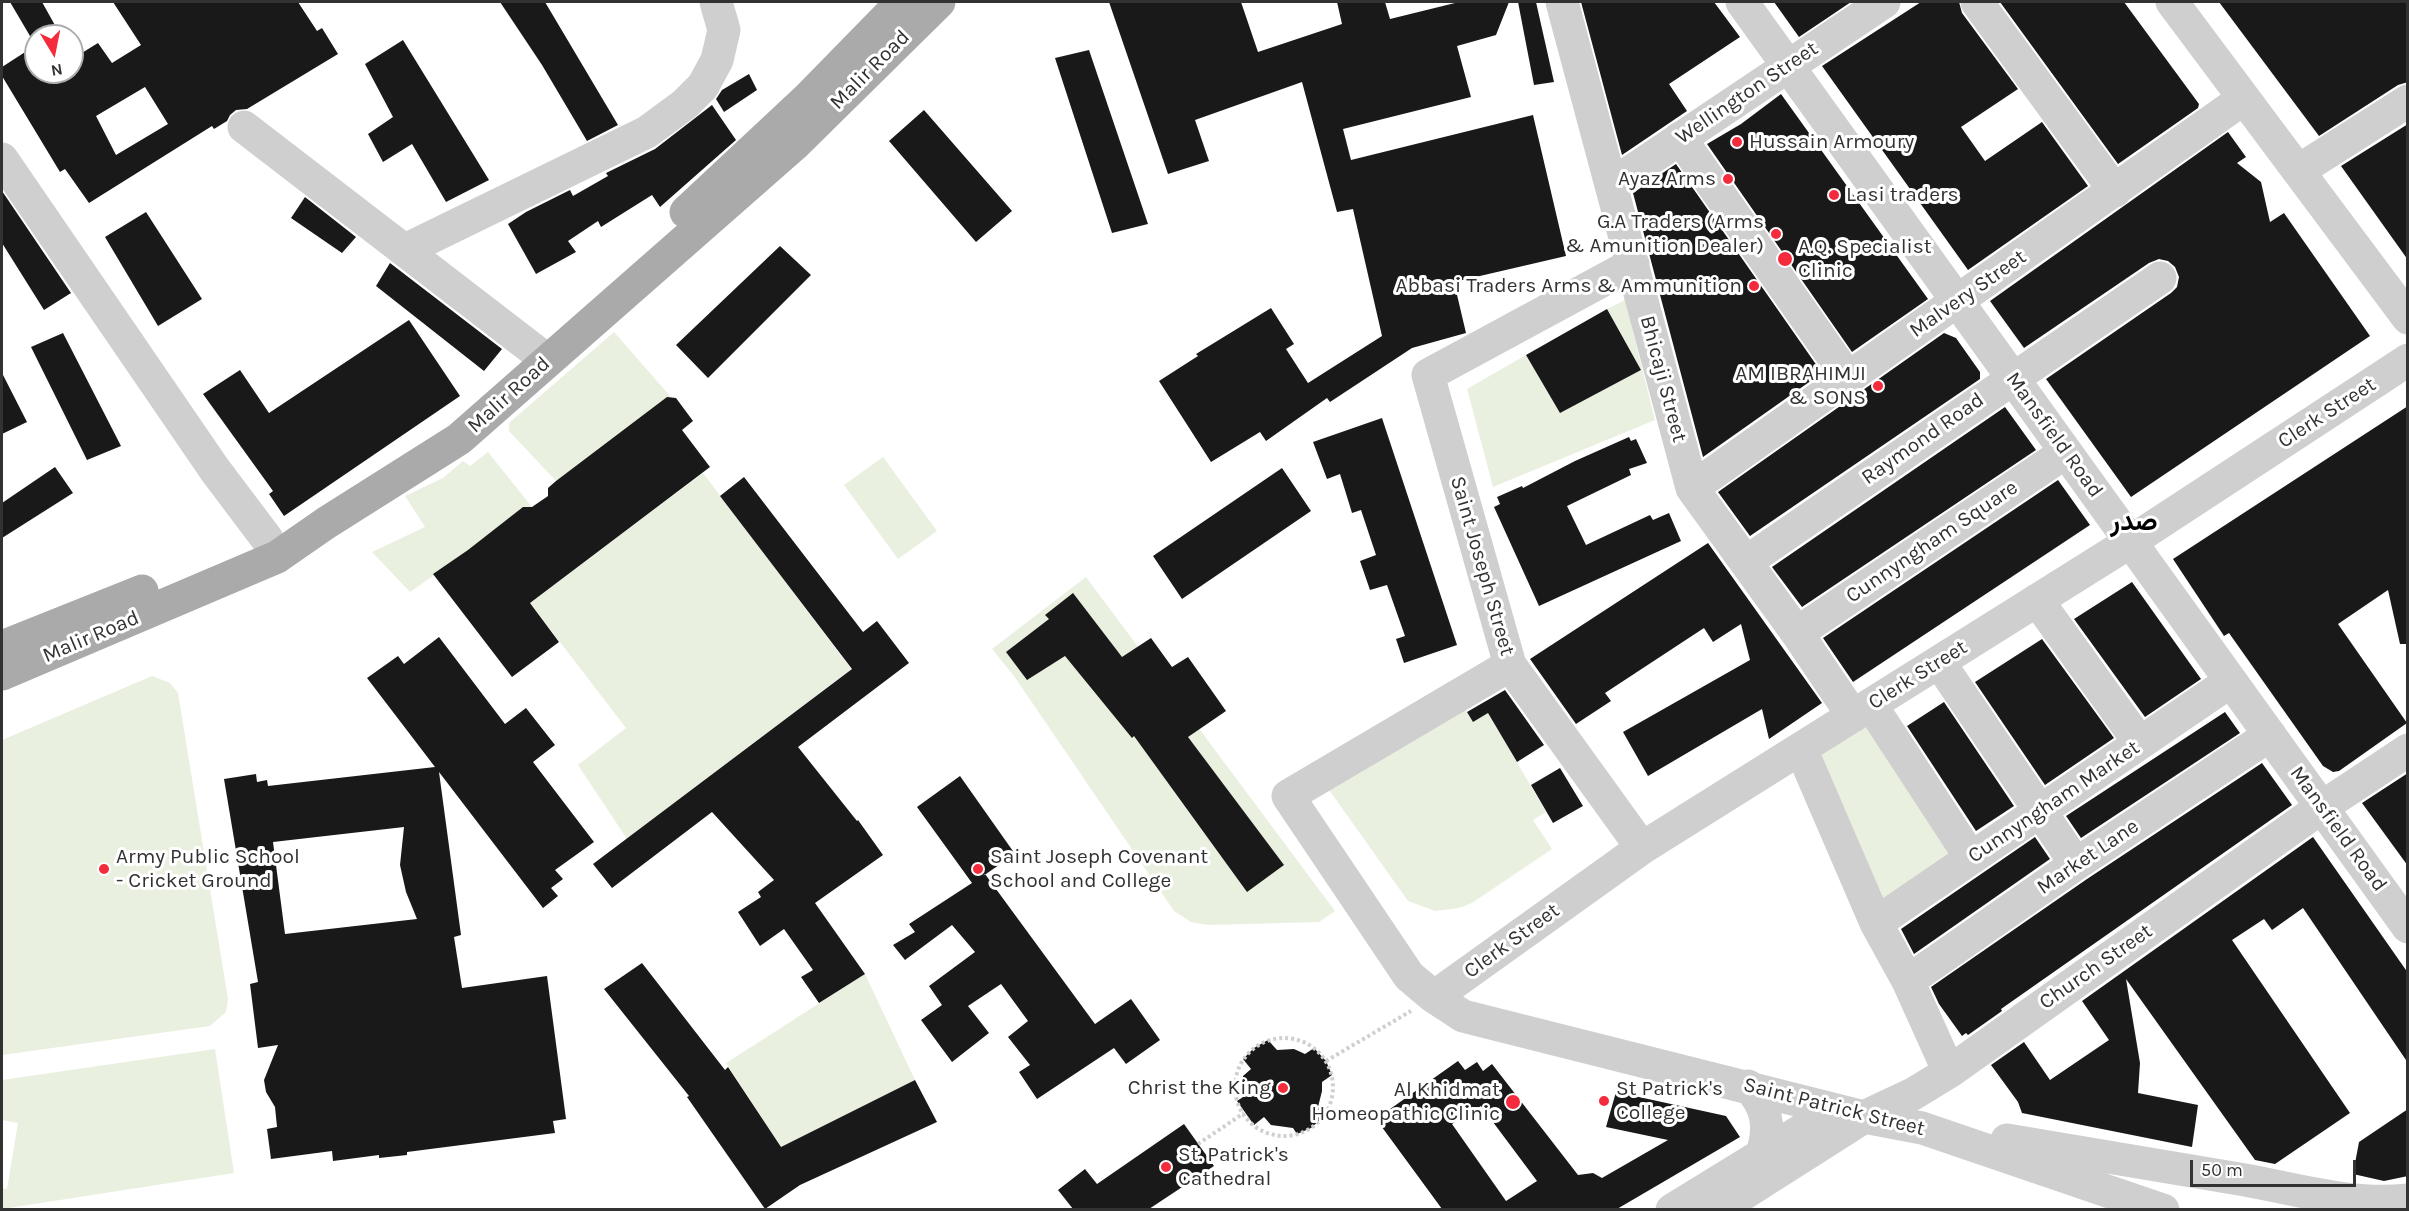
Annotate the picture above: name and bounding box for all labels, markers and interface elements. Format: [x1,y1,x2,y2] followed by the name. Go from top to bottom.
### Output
[24,24,84,84] north arrow
[825,25,915,115] street label: Malir Road
[1671,36,1823,150] street label: Wellington Street
[50,60,64,81] text: N
[1749,129,1914,155] place label: Hussain Armoury
[1730,135,1744,149] marker: Hussain Armoury
[1618,166,1716,192] place label: Ayaz Arms
[1721,172,1735,186] marker: Ayaz Arms
[1846,182,1959,208] place label: Lasi traders
[1827,188,1841,202] marker: Lasi traders
[1565,209,1764,259] place label: G.A Traders (Arms & Amunition Dealer)
[1769,227,1783,241] marker: G.A Traders (Arms & Amunition Dealer)
[1798,234,1932,284] place label: A.Q. Specialist Clinic
[1905,245,2031,343] street label: Malvery Street
[1776,250,1794,268] marker: A.Q. Specialist Clinic
[1395,273,1742,299] place label: Abbasi Traders Arms & Ammunition
[1747,279,1761,293] marker: Abbasi Traders Arms & Ammunition
[1634,313,1692,445] street label: Bhicaji Street
[463,351,555,439] street label: Malir Road
[1735,361,1866,411] place label: AM IBRAHIMJI & SONS
[2000,367,2108,503] street label: Mansfield Road
[2273,372,2381,454] street label: Clerk Street
[1871,379,1885,393] marker: AM IBRAHIMJI & SONS
[1857,387,1989,491] street label: Raymond Road
[1444,473,1520,659] street label: Saint Joseph Street
[1841,475,2023,609] street label: Cunnyngham Square
[2110,506,2158,538] district label: صدر
[39,605,143,669] street label: Malir Road
[1864,635,1972,715] street label: Clerk Street
[1963,735,2145,869] street label: Cunnyngham Market
[2284,761,2392,897] street label: Mansfield Road
[2032,814,2144,900] street label: Market Lane
[116,844,300,894] place label: Army Public School - Cricket Ground
[990,844,1208,894] place label: Saint Joseph Covenant School and College
[97,862,111,876] marker: Army Public School - Cricket Ground
[971,862,985,876] marker: Saint Joseph Covenant School and College
[1459,898,1565,984] street label: Clerk Street
[2035,919,2157,1015] street label: Church Street
[1741,1072,1927,1142] street label: Saint Patrick Street
[1128,1075,1271,1101] place label: Christ the King
[1616,1076,1723,1126] place label: St Patrick's College
[1311,1077,1500,1127] place label: Al Khidmat Homeopathic Clinic
[1276,1081,1290,1095] marker: Christ the King
[1504,1093,1522,1111] marker: Al Khidmat Homeopathic Clinic
[1597,1094,1611,1108] marker: St Patrick's College
[1178,1142,1289,1192] place label: St. Patrick's Cathedral
[2193,1148,2360,1186] scale bar
[2201,1159,2243,1181] text: 50 m
[1159,1160,1173,1174] marker: St. Patrick's Cathedral

